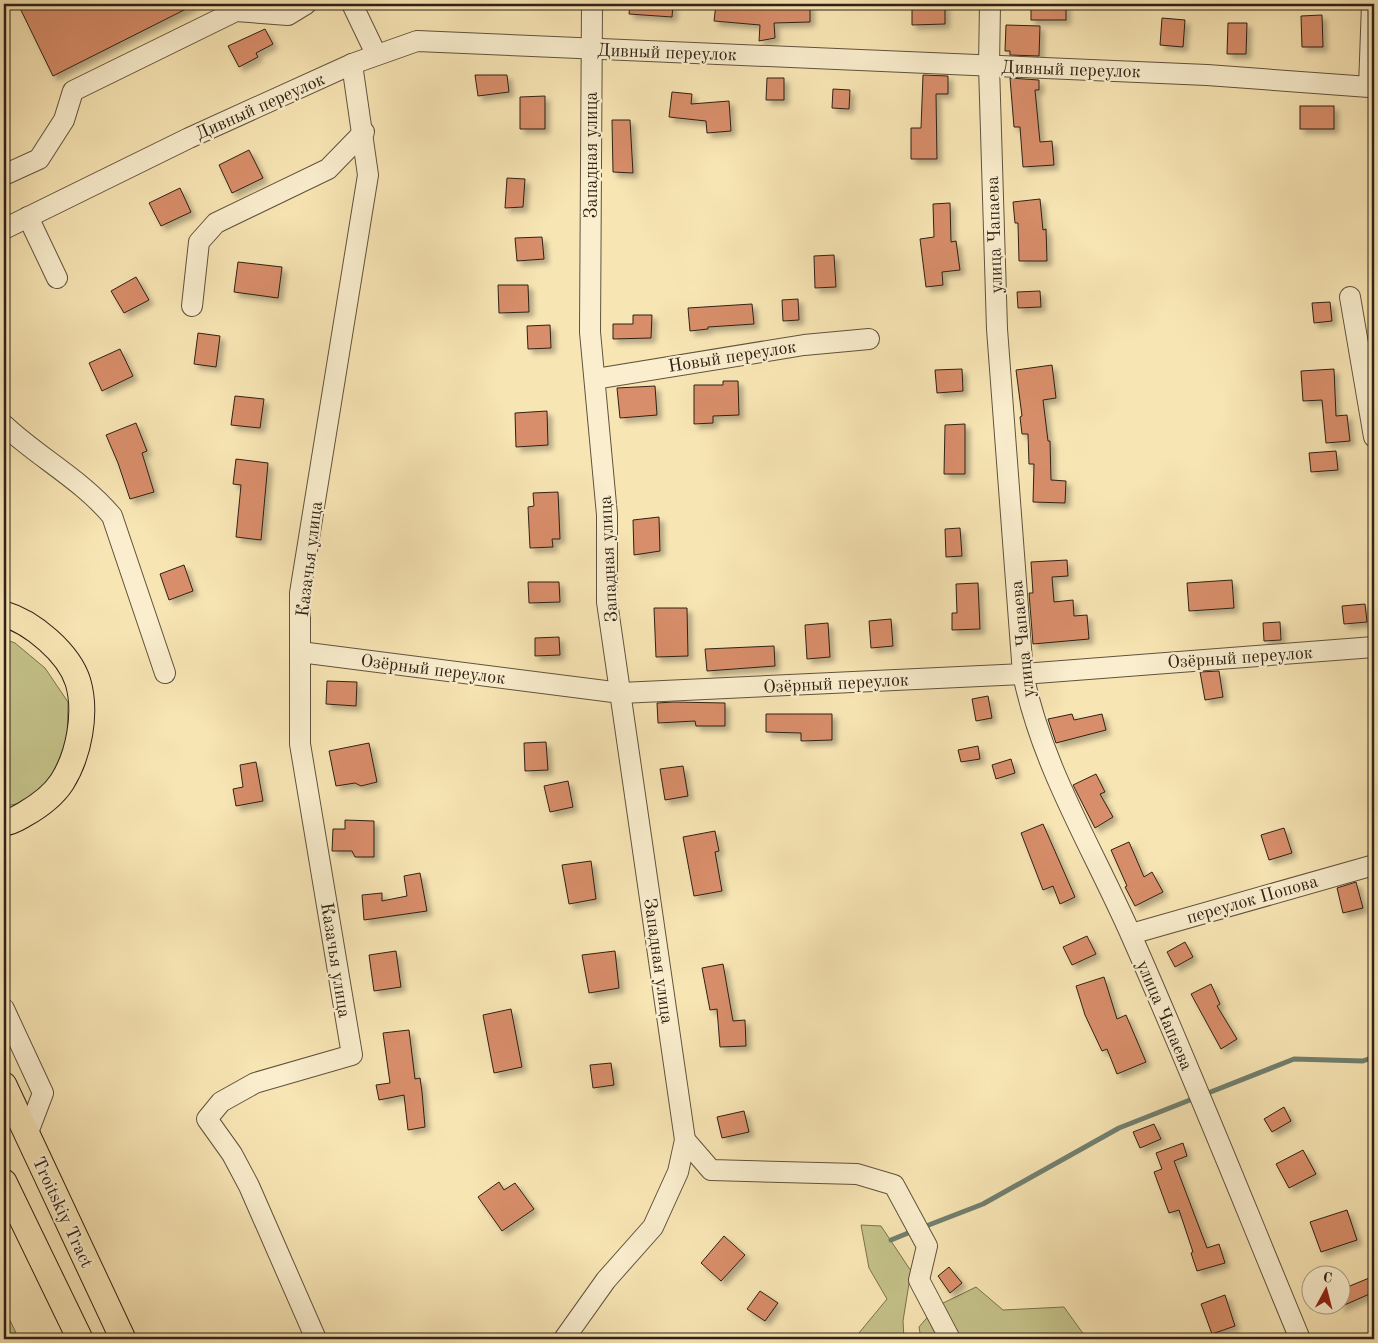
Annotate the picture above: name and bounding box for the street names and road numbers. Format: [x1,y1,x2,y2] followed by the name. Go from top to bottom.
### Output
[597,42,737,64] street label: Дивный переулок
[1001,59,1141,81] street label: Дивный переулок
[193,70,328,143] street label: Дивный переулок
[583,91,601,218] street label: Западная улица
[984,176,1006,294] street label: улица Чапаева
[667,338,798,376] street label: Новый переулок
[597,495,621,623] street label: Западная улица
[294,500,326,618] street label: Казачья улица
[1008,579,1038,698] street label: улица Чапаева
[1167,644,1313,672] street label: Озёрный переулок
[359,652,506,688] street label: Озёрный переулок
[763,671,909,697] street label: Озёрный переулок
[1185,873,1320,927] street label: переулок Попова
[640,897,676,1025] street label: Западная улица
[317,901,353,1019] street label: Казачья улица
[1133,958,1195,1073] street label: улица Чапаева
[29,1154,96,1271] street label: Troitskiy Tract

